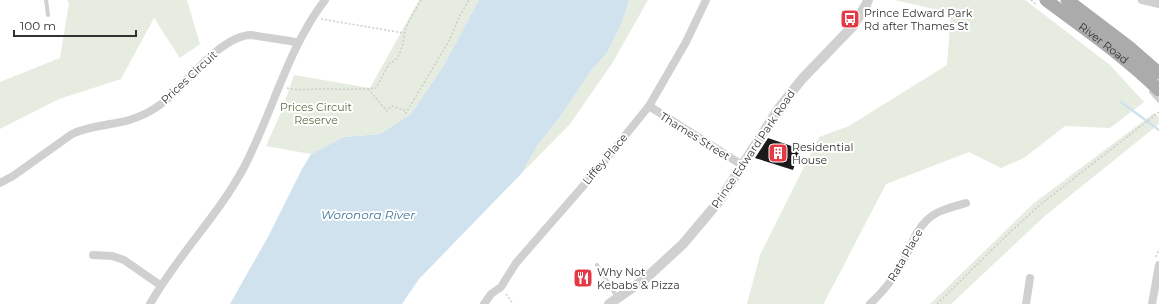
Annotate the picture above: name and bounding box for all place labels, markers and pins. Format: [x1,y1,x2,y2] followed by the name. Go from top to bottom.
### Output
[864,6,973,33] place label: Prince Edward Park Rd after Thames St
[839,8,861,30] bus stop icon: Prince Edward Park Rd after Thames St
[792,140,853,167] place label: Residential House
[767,142,789,164] building icon: Residential House
[597,265,680,292] place label: Why Not Kebabs & Pizza
[572,267,594,289] restaurant icon: Why Not Kebabs & Pizza

